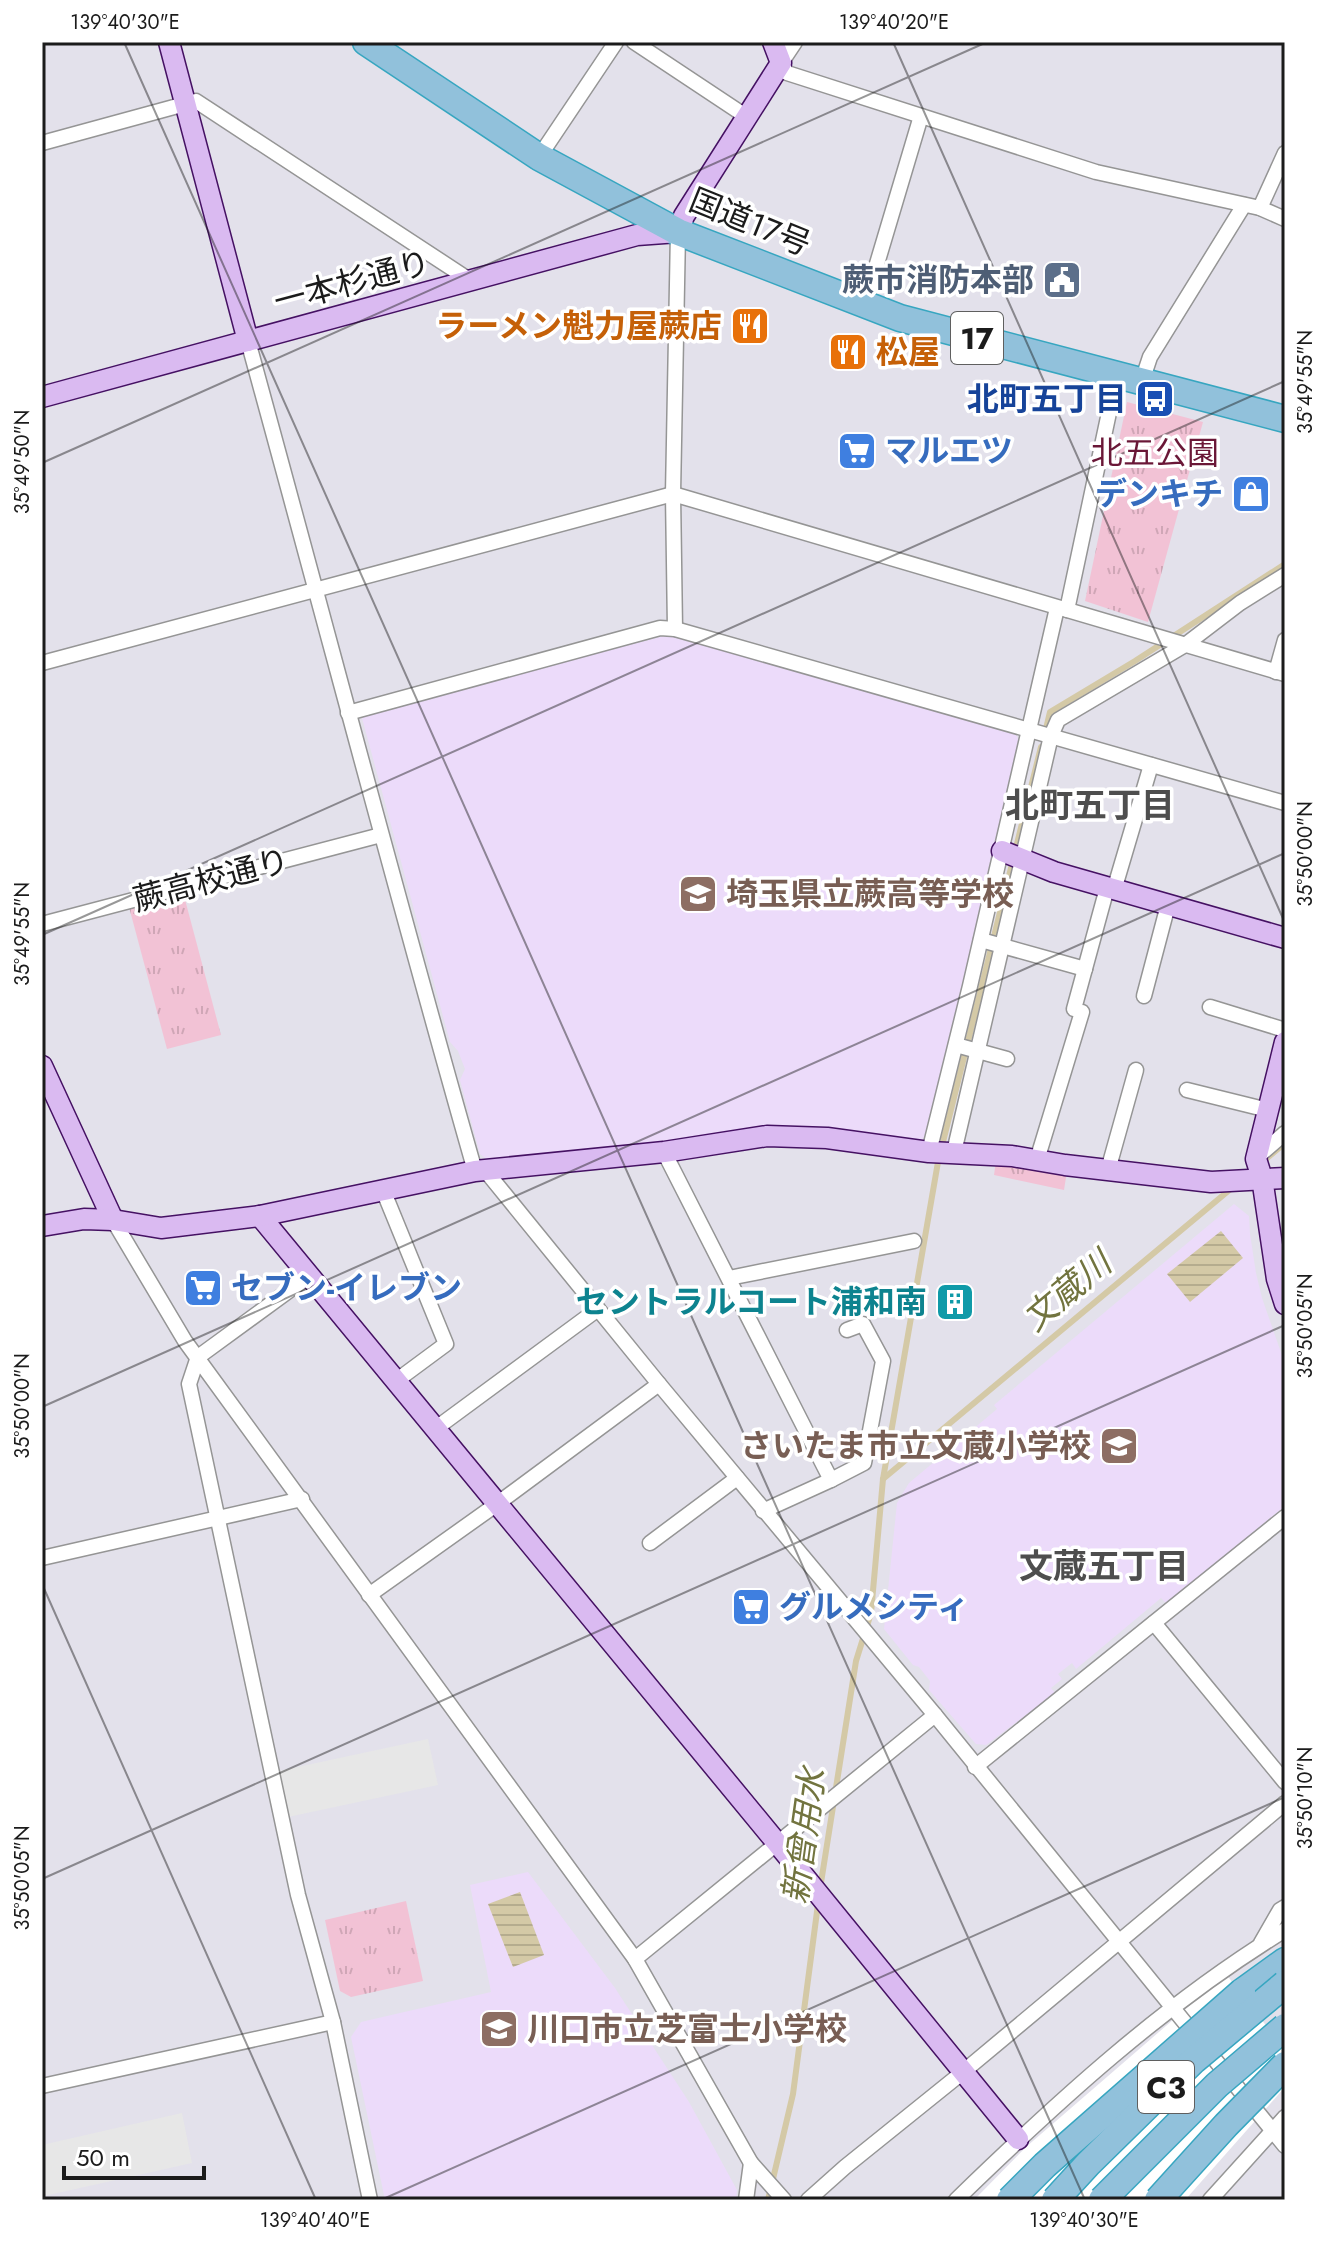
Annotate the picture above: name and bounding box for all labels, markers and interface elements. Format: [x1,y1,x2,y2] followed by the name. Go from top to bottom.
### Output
[70,8,180,37] text: 139°40'30"E
[839,8,949,37] text: 139°40'20"E
[682,177,818,267] street label: 国道17号
[269,239,435,325] street label: 一本杉通り
[842,257,1034,303] place label: 蕨市消防本部
[1041,259,1083,301] public building icon: 蕨市消防本部
[435,303,722,349] place label: ラーメン魁力屋蕨店
[729,305,771,347] restaurant icon: ラーメン魁力屋蕨店
[951,312,1003,364] road number: 17
[876,329,940,375] place label: 松屋
[1291,330,1320,434] text: 35°49'55"N
[827,331,869,373] restaurant icon: 松屋
[967,376,1127,422] place label: 北町五丁目
[1134,378,1176,420] bus stop icon: 北町五丁目
[8,410,37,514] text: 35°49'50"N
[885,428,1013,474] place label: マルエツ
[836,430,878,472] supermarket icon: マルエツ
[1091,430,1219,476] park label: 北五公園
[1095,471,1223,517] place label: デンキチ
[1230,473,1272,515] shop icon: デンキチ
[1005,781,1175,830] district label: 北町五丁目
[1291,801,1320,907] text: 35°50'00"N
[128,837,294,923] street label: 蕨高校通り
[726,871,1014,917] place label: 埼玉県立蕨高等学校
[677,873,719,915] school or university icon: 埼玉県立蕨高等学校
[8,882,37,986] text: 35°49'55"N
[1012,1238,1124,1343] water label: 文蔵川
[231,1265,462,1311] place label: セブン-イレブン
[182,1267,224,1309] supermarket icon: セブン-イレブン
[1291,1274,1320,1378] text: 35°50'05"N
[576,1279,927,1325] place label: セントラルコート浦和南
[934,1281,976,1323] building icon: セントラルコート浦和南
[8,1353,37,1459] text: 35°50'00"N
[740,1423,1091,1469] place label: さいたま市立文蔵小学校
[1098,1425,1140,1467] school or university icon: さいたま市立文蔵小学校
[1019,1542,1189,1591] district label: 文蔵五丁目
[779,1584,969,1630] place label: グルメシティ
[730,1586,772,1628] supermarket icon: グルメシティ
[1291,1747,1320,1849] text: 35°50'10"N
[770,1761,838,1907] water label: 新曾用水
[8,1826,37,1930] text: 35°50'05"N
[527,2006,847,2052] place label: 川口市立芝富士小学校
[478,2008,520,2050] school or university icon: 川口市立芝富士小学校
[1138,2061,1194,2113] road number: C3
[64,2130,204,2180] scale bar
[76,2140,130,2175] text: 50 m
[260,2206,370,2235] text: 139°40'40"E
[1029,2206,1139,2235] text: 139°40'30"E

